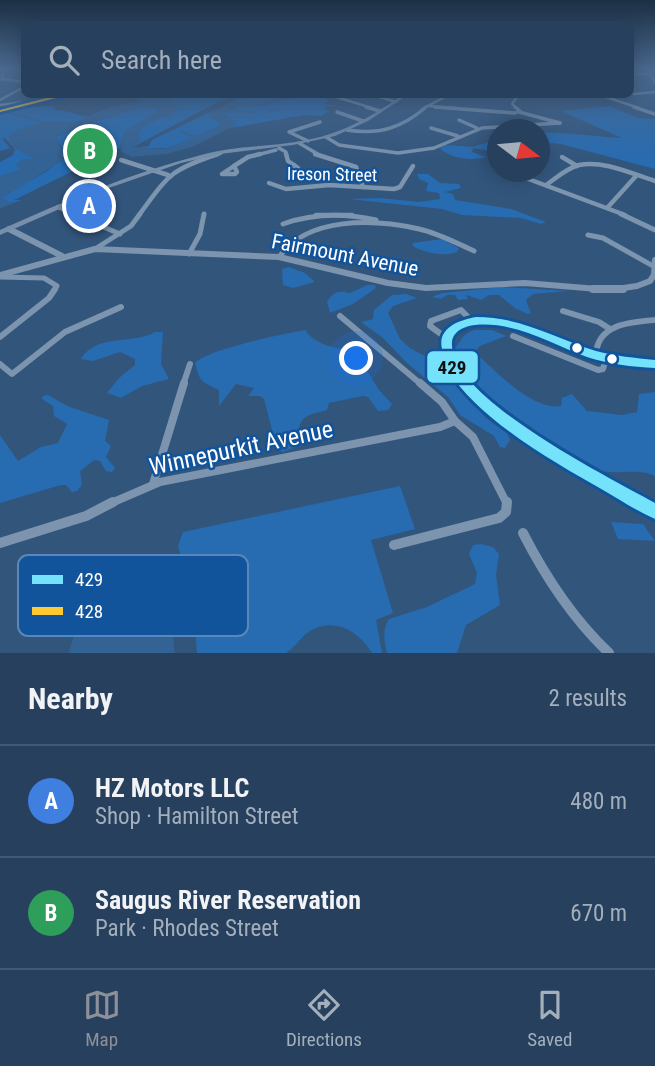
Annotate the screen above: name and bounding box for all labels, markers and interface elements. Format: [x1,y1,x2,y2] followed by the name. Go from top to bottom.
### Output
[21,21,634,98] search box
[45,41,83,79] icon: search
[101,45,222,75] text: Search here
[487,119,550,182] north arrow
[67,125,113,177] pin: B
[287,163,377,185] street label: Ireson Street
[66,180,112,232] pin: A
[269,229,421,281] street label: Fairmount Avenue
[339,341,373,375] your location
[570,341,584,355] unlabelled marker
[426,350,479,384] line badge: 429
[605,352,619,366] unlabelled marker
[438,356,466,379] text: 429
[147,415,335,481] street label: Winnepurkit Avenue
[18,555,248,636] legend
[75,568,103,591] text: 429
[75,600,103,623] text: 428
[28,681,113,716] text: Nearby
[549,685,627,712] text: 2 results
[95,773,249,803] text: HZ Motors LLC
[44,788,58,815] text: A
[570,788,627,815] text: 480 m
[95,803,299,830] text: Shop · Hamilton Street
[95,885,361,915] text: Saugus River Reservation
[45,900,57,927] text: B
[570,900,627,927] text: 670 m
[95,915,279,942] text: Park · Rhodes Street
[83,986,121,1051] tab: Map
[286,986,362,1051] tab: Directions
[527,986,572,1051] tab: Saved

